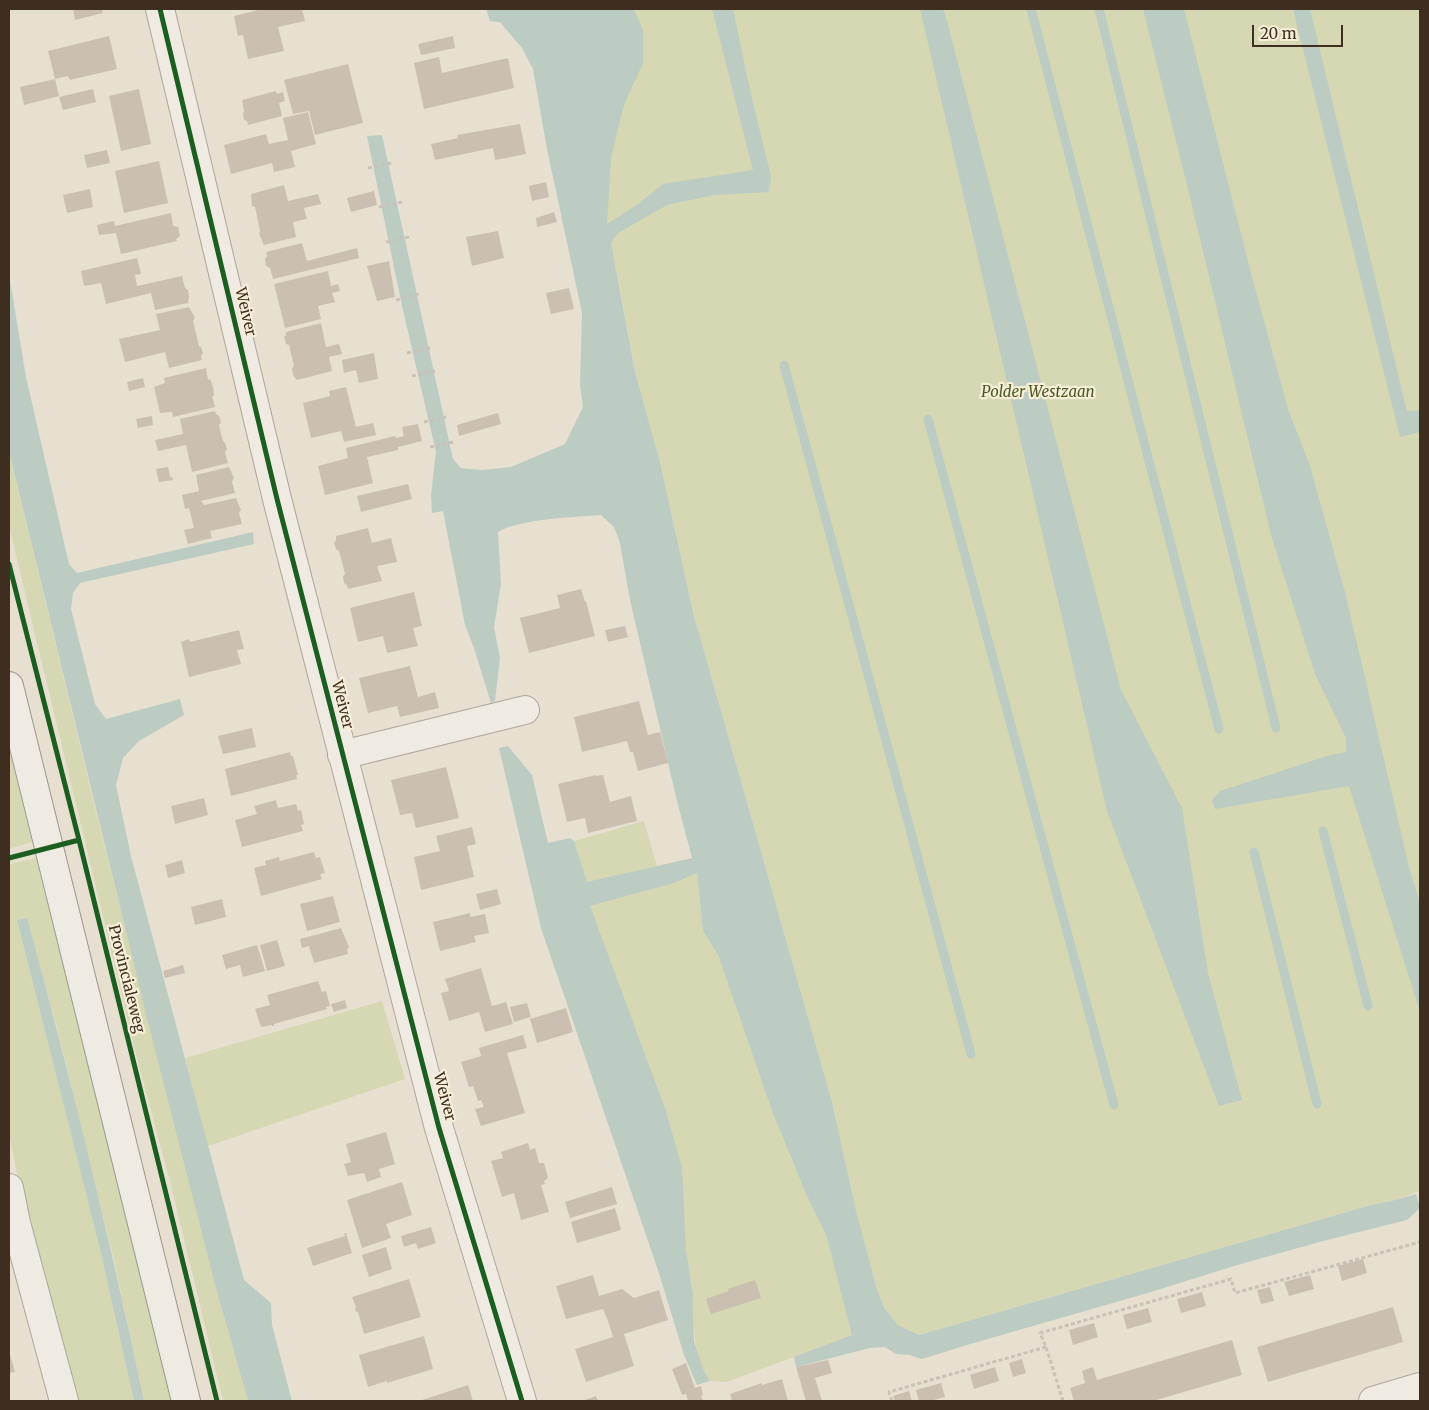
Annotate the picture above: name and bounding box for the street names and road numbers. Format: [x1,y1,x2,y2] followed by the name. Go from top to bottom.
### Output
[231,286,259,338] street label: Weiver
[327,679,357,731] street label: Weiver
[104,923,148,1035] street label: Provincialeweg
[429,1071,459,1123] street label: Weiver

